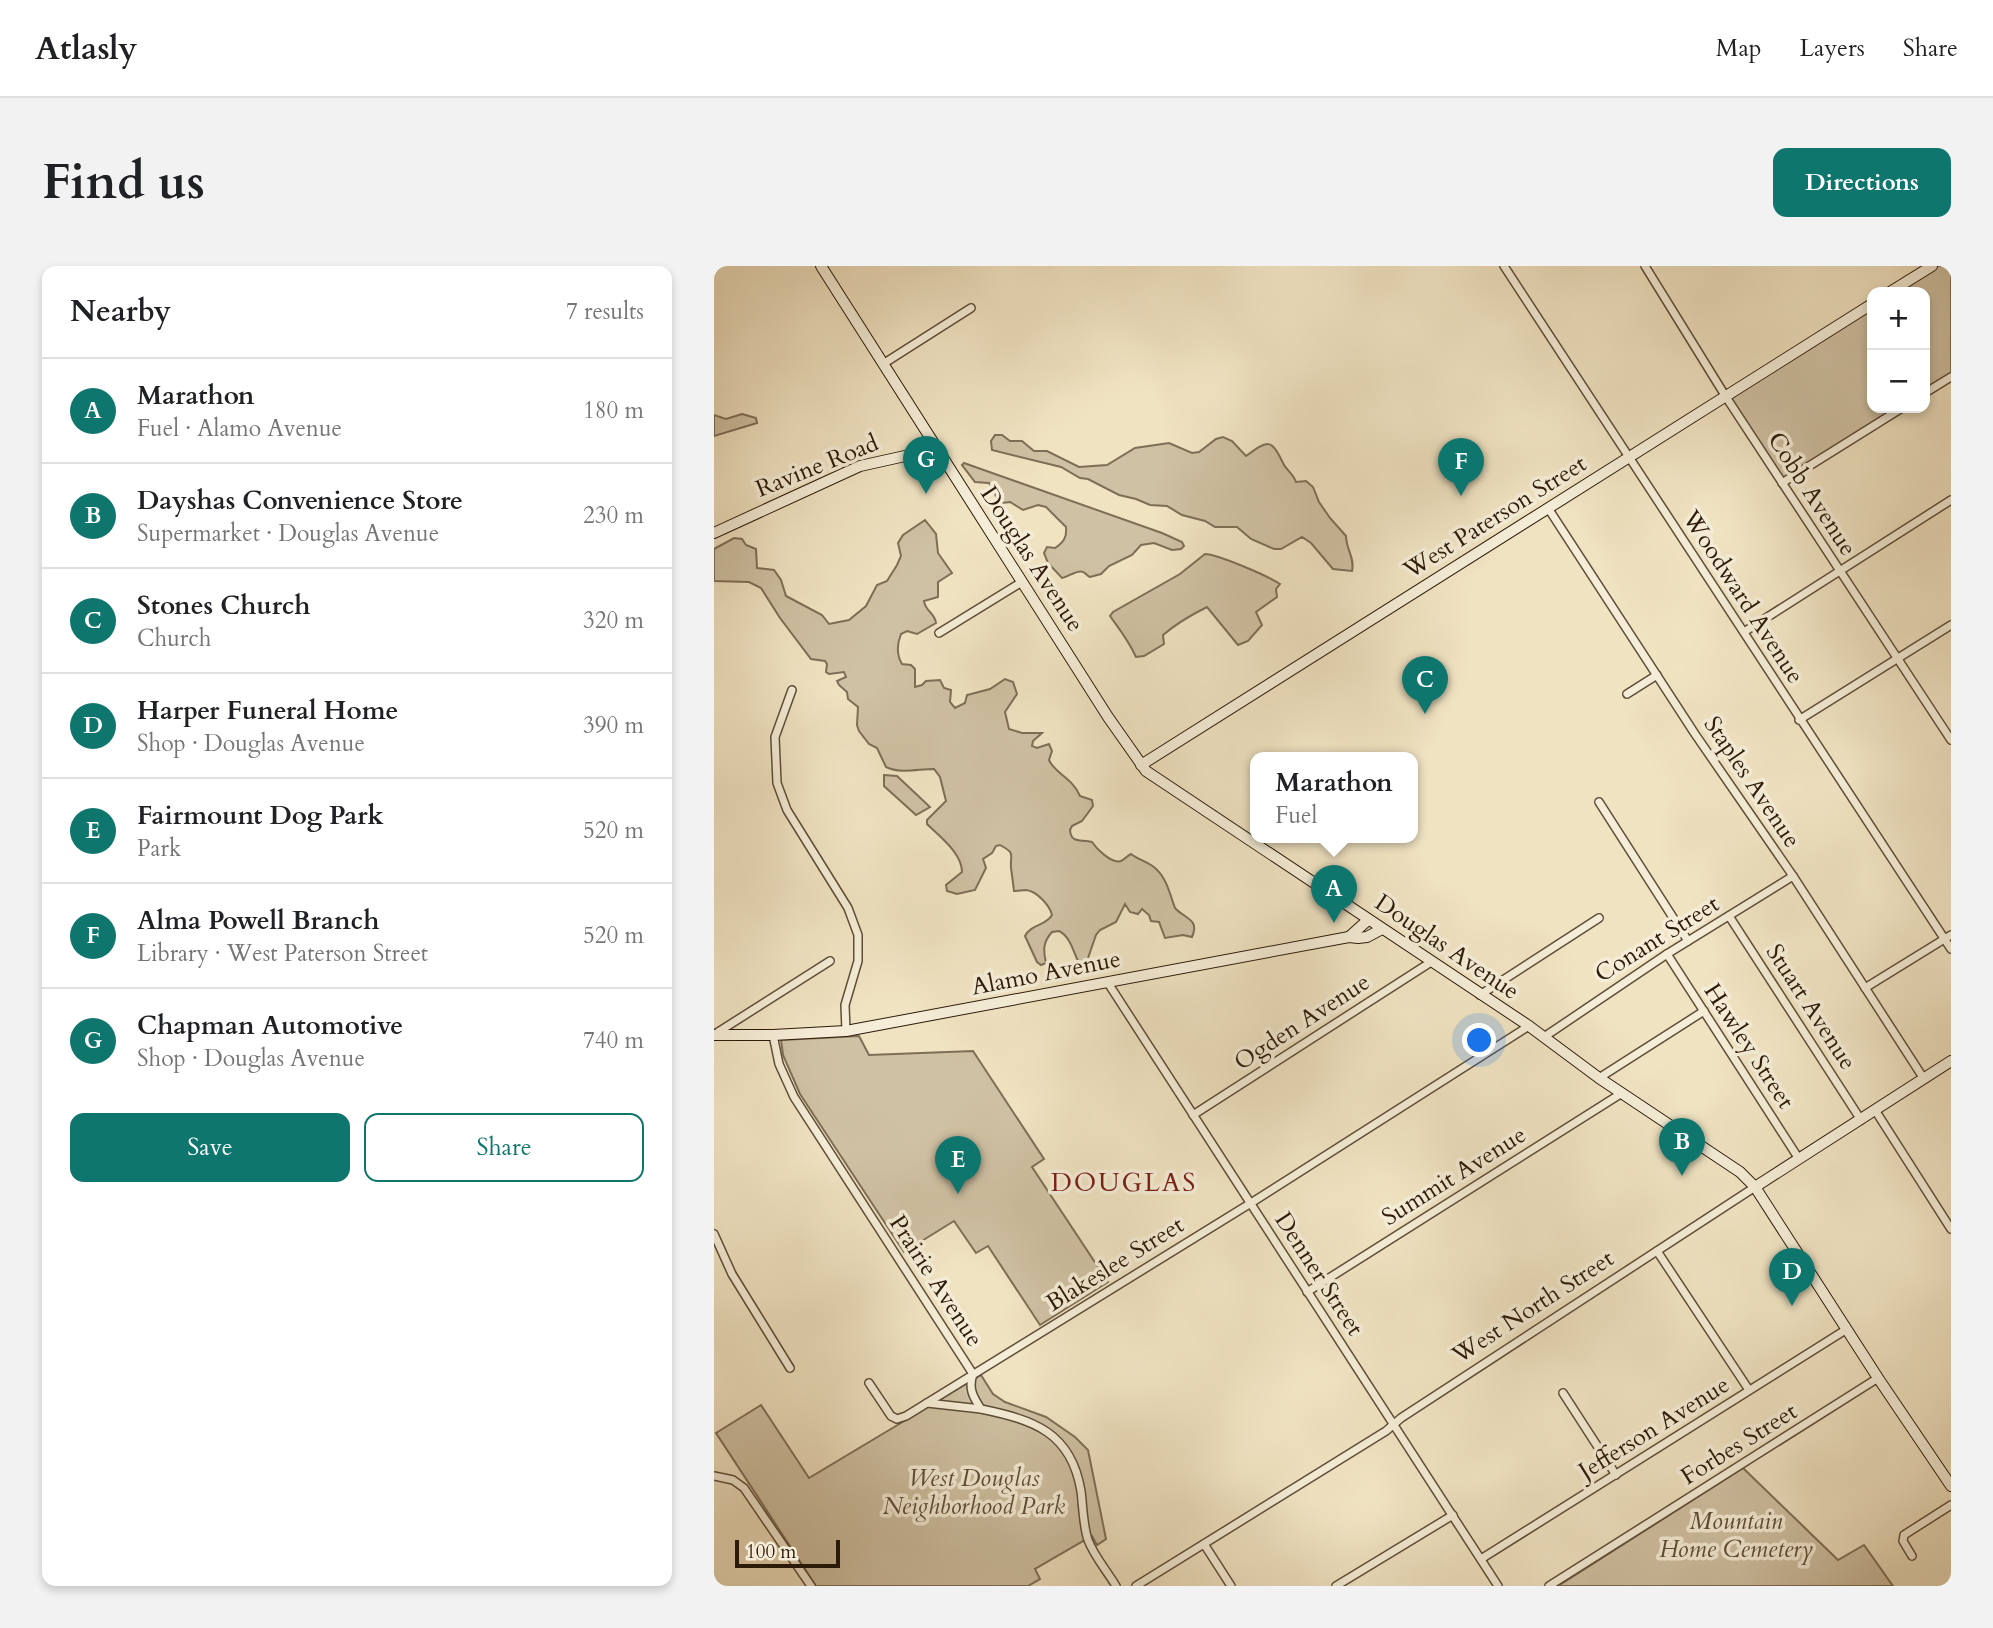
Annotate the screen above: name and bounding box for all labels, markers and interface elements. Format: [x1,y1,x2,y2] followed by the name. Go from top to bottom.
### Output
[35,26,137,71] text: Atlasly
[1716,32,1762,65] text: Map
[1800,32,1865,65] text: Layers
[1903,32,1958,65] text: Share
[1773,148,1951,217] button: Directions
[42,149,205,216] text: Find us
[1867,287,1930,413] map controls
[1867,287,1930,350] button: +
[70,291,171,332] text: Nearby
[566,296,644,327] text: 7 results
[1867,350,1930,413] button: −
[137,378,254,413] text: Marathon
[84,395,102,426] text: A
[583,395,644,426] text: 180 m
[137,413,342,444] text: Fuel · Alamo Avenue
[751,426,883,506] street label: Ravine Road
[1760,426,1864,562] street label: Cobb Avenue
[903,436,949,494] pin: G
[1438,438,1484,496] pin: F
[1396,447,1593,587] street label: West Paterson Street
[972,480,1092,638] street label: Douglas Avenue
[137,483,463,518] text: Dayshas Convenience Store
[85,500,101,531] text: B
[583,500,644,531] text: 230 m
[1674,503,1811,690] street label: Woodward Avenue
[137,518,439,549] text: Supermarket · Douglas Avenue
[137,588,311,623] text: Stones Church
[84,605,102,636] text: C
[583,605,644,636] text: 320 m
[137,623,211,654] text: Church
[1402,656,1448,714] pin: C
[137,693,398,728] text: Harper Funeral Home
[83,710,103,741] text: D
[583,710,644,741] text: 390 m
[1696,710,1808,854] street label: Staples Avenue
[137,728,365,759] text: Shop · Douglas Avenue
[1250,752,1418,843] popup
[1275,765,1393,800] text: Marathon
[137,798,384,833] text: Fairmount Dog Park
[1275,800,1317,831] text: Fuel
[86,815,100,846] text: E
[583,815,644,846] text: 520 m
[137,833,181,864] text: Park
[1311,865,1357,923] pin: A
[1368,886,1526,1008] street label: Douglas Avenue
[1589,887,1726,990] street label: Conant Street
[137,903,379,938] text: Alma Powell Branch
[86,920,100,951] text: F
[583,920,644,951] text: 520 m
[137,938,428,969] text: Library · West Paterson Street
[1758,938,1864,1076] street label: Stuart Avenue
[969,942,1123,1004] street label: Alamo Avenue
[1228,966,1376,1078] street label: Ogden Avenue
[1696,977,1802,1116] street label: Hawley Street
[137,1008,403,1043] text: Chapman Automotive
[1462,1023,1496,1057] your location
[84,1025,102,1056] text: G
[583,1025,644,1056] text: 740 m
[137,1043,365,1074] text: Shop · Douglas Avenue
[70,1113,350,1182] button: Save
[364,1113,644,1182] button: Share
[1376,1118,1532,1234] street label: Summit Avenue
[1659,1118,1705,1176] pin: B
[935,1136,981,1194] pin: E
[1051,1165,1197,1200] district label: DOUGLAS
[1267,1206,1372,1343] street label: Denner Street
[1040,1208,1191,1320] street label: Blakeslee Street
[881,1209,991,1353] street label: Prairie Avenue
[1445,1242,1621,1372] street label: West North Street
[1769,1248,1815,1306] pin: D
[1570,1368,1736,1489] street label: Jefferson Avenue
[1675,1395,1804,1493] street label: Forbes Street
[883,1462,1065,1523] park label: West Douglas Neighborhood Park
[1659,1505,1813,1566] park label: Mountain Home Cemetery
[735,1537,840,1569] scale bar
[746,1539,796,1565] text: 100 m

